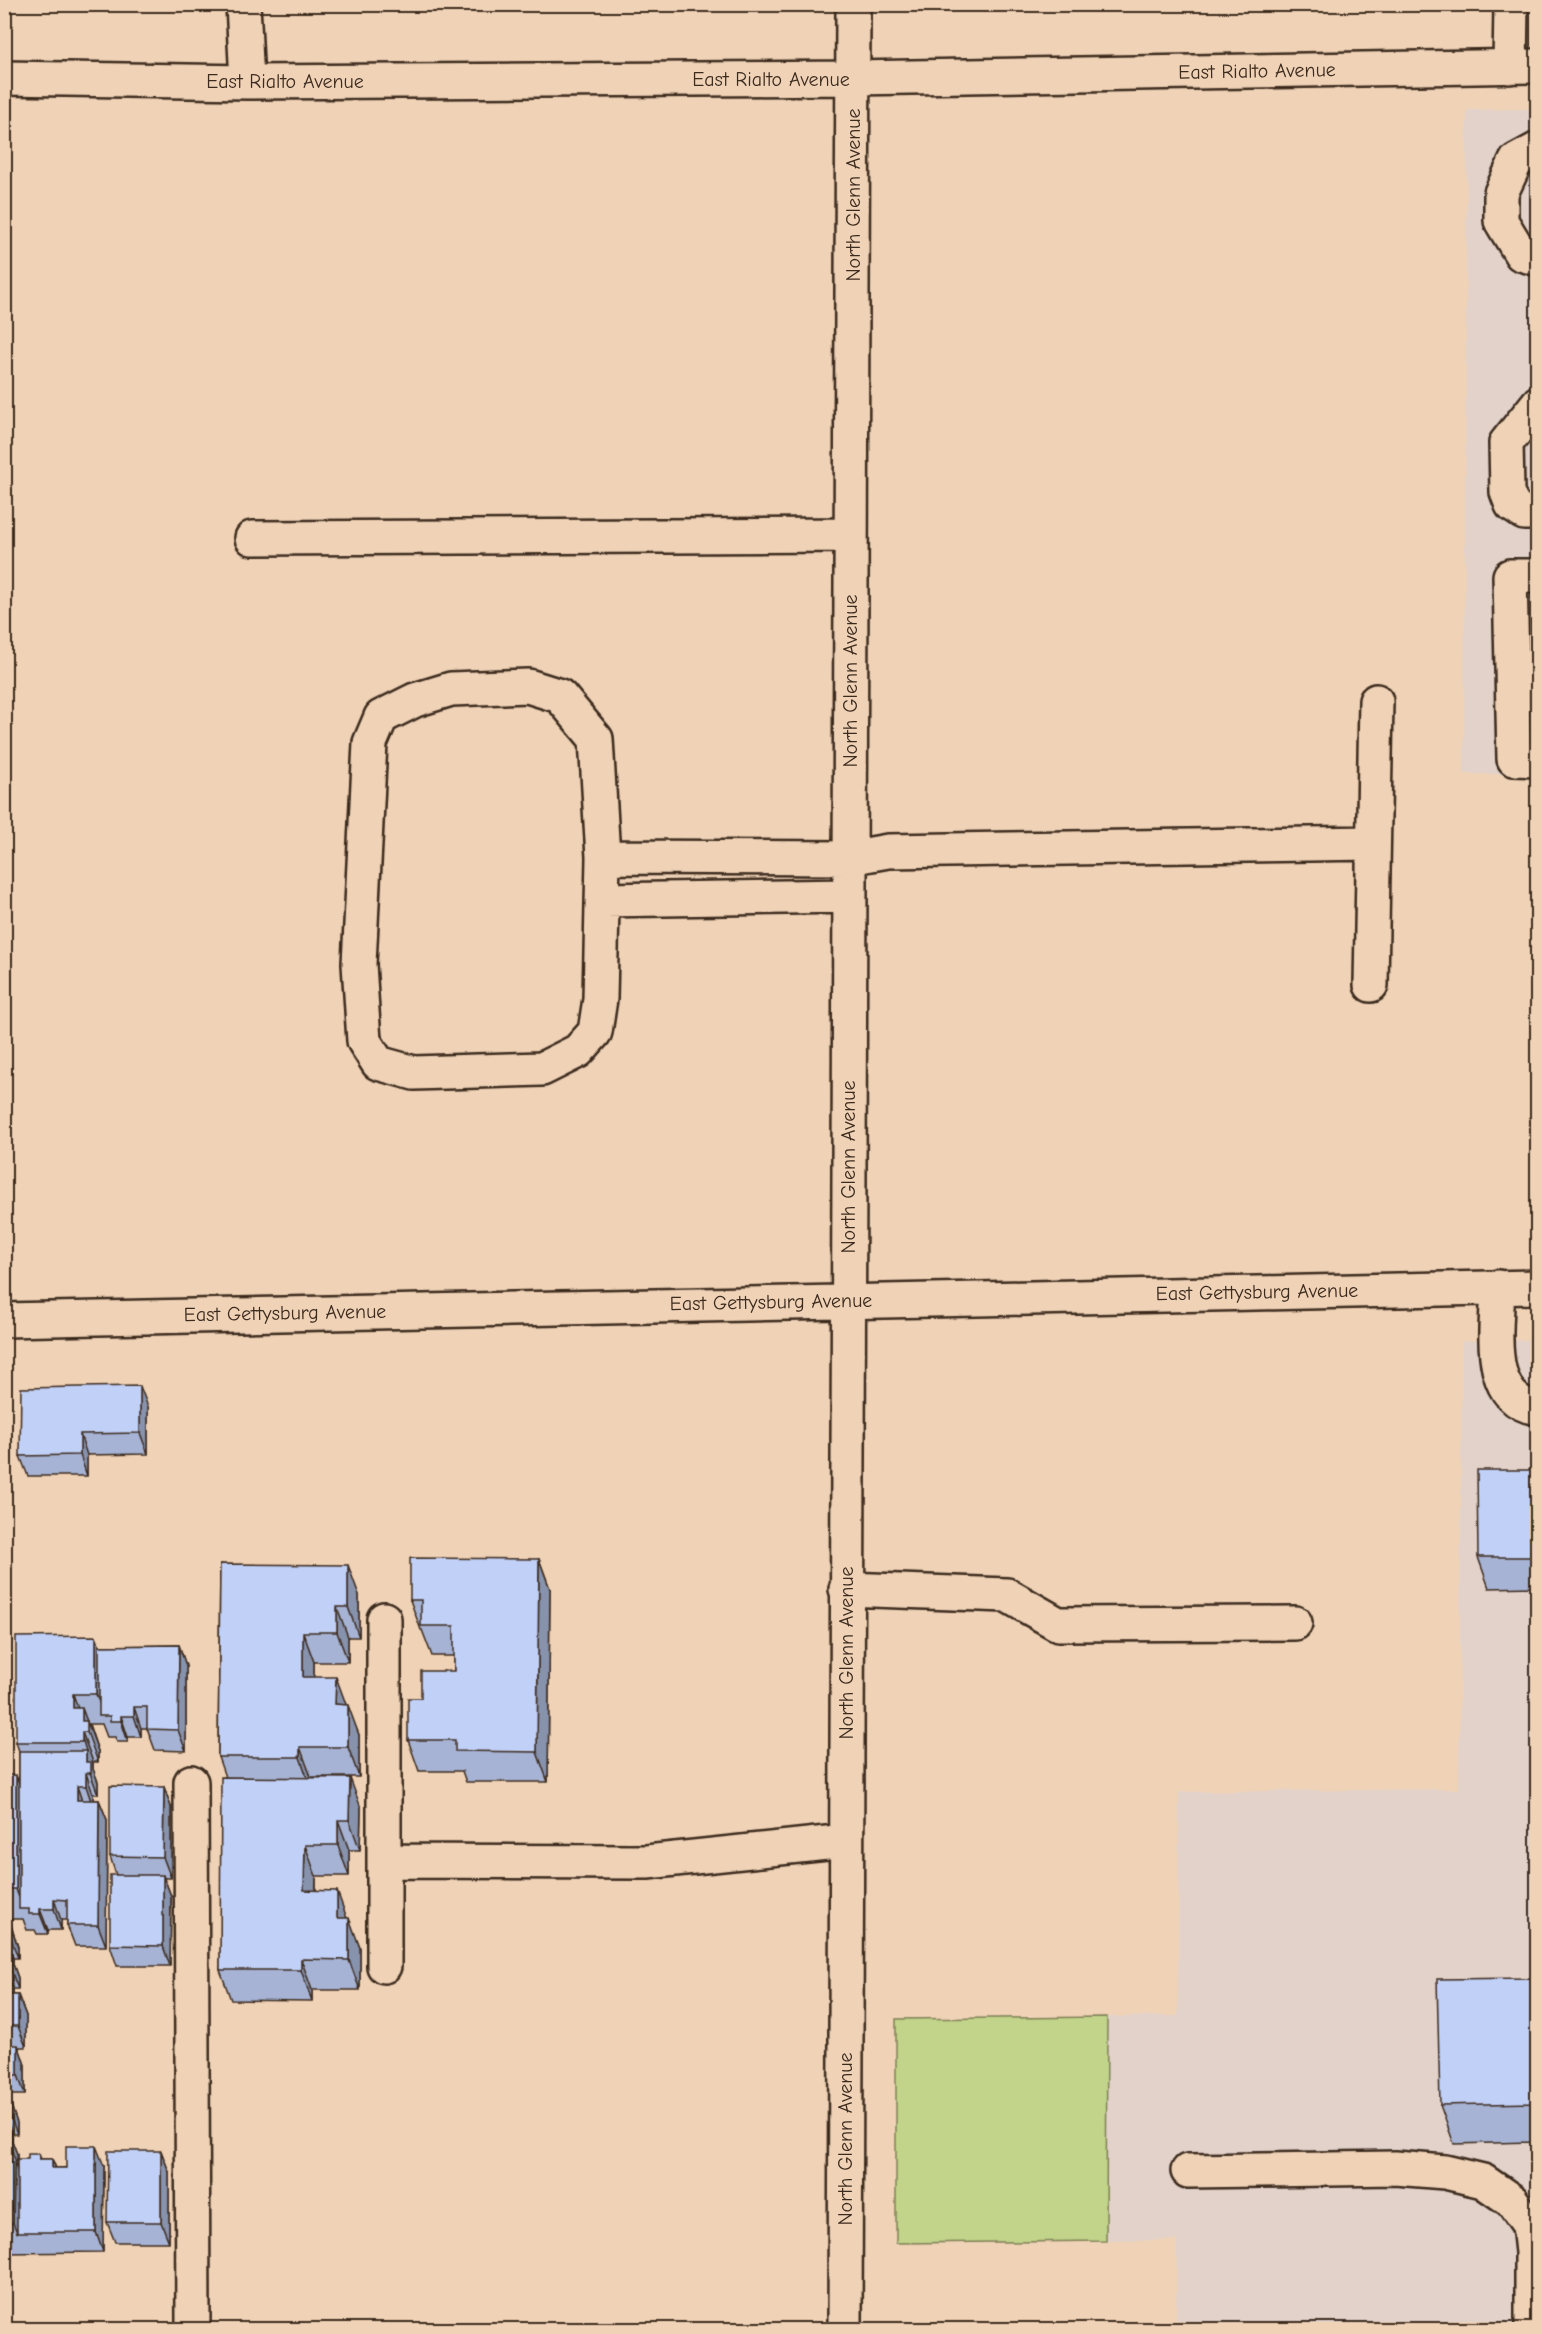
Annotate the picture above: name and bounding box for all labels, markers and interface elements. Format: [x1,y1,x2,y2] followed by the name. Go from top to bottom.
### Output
[1178,58,1336,84] street label: East Rialto Avenue
[692,68,850,91] street label: East Rialto Avenue
[206,70,364,93] street label: East Rialto Avenue
[842,108,865,282] street label: North Glenn Avenue
[839,594,862,768] street label: North Glenn Avenue
[837,1080,860,1254] street label: North Glenn Avenue
[1156,1279,1358,1305] street label: East Gettysburg Avenue
[670,1289,872,1315] street label: East Gettysburg Avenue
[184,1300,386,1326] street label: East Gettysburg Avenue
[835,1566,858,1740] street label: North Glenn Avenue
[834,2052,857,2226] street label: North Glenn Avenue

